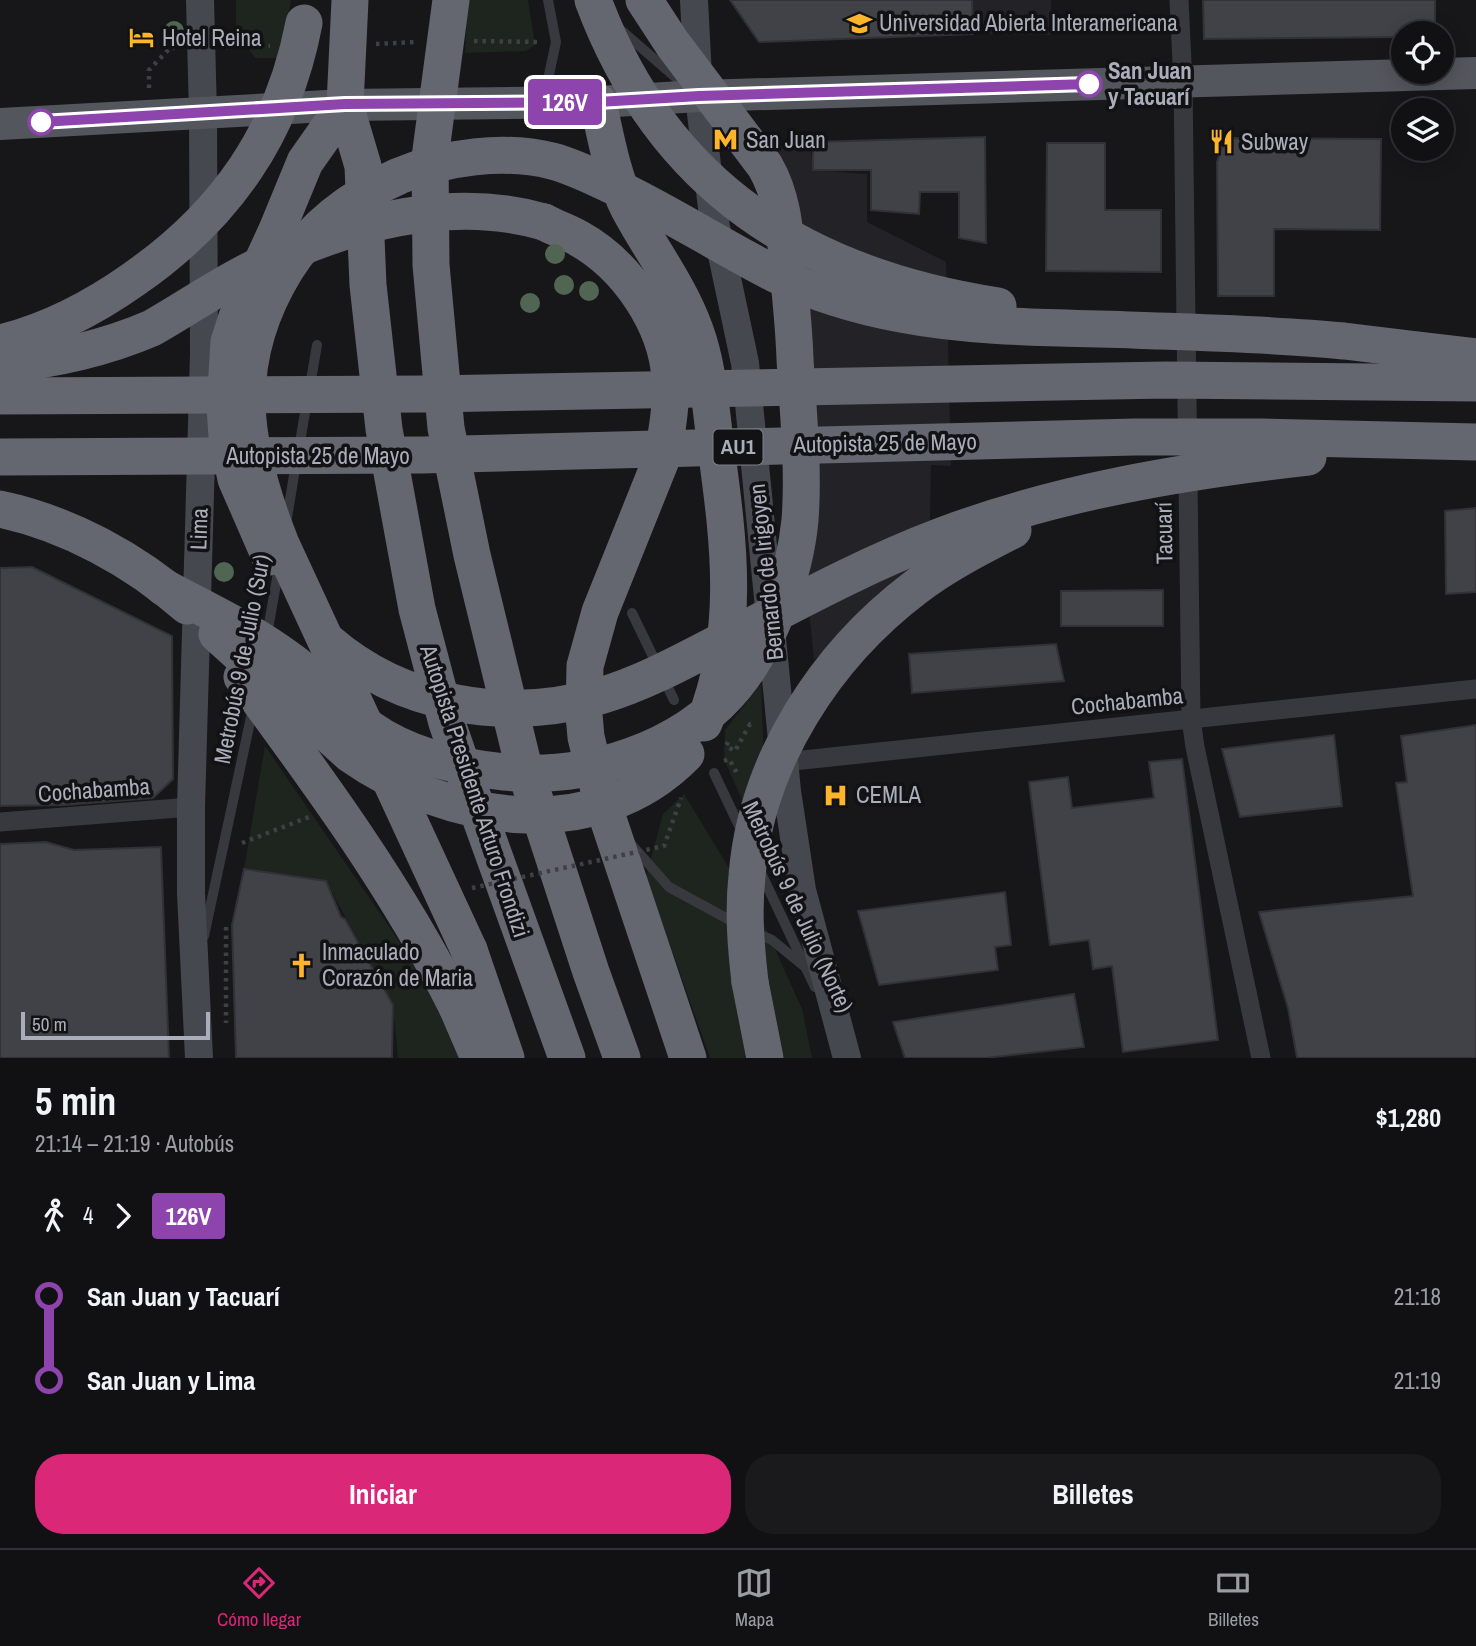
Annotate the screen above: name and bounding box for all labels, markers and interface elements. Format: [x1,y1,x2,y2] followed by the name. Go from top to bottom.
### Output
[879,7,1178,38] place label: Universidad Abierta Interamericana
[845,9,873,37] school or university icon: Universidad Abierta Interamericana
[1391,21,1454,161] map controls
[1391,21,1454,84] button: locate
[162,22,262,53] place label: Hotel Reina
[128,24,156,52] hotel icon: Hotel Reina
[1108,55,1192,112] place label: San Juan y Tacuarí
[1076,71,1102,97] marker: San Juan y Tacuarí
[516,79,614,125] line badge: 126V
[542,86,588,118] text: 126V
[1391,98,1454,161] button: layers
[28,109,54,135] unlabelled marker
[746,124,826,155] place label: San Juan
[712,126,740,154] metro station icon: San Juan
[1241,126,1309,157] place label: Subway
[1207,128,1235,156] restaurant icon: Subway
[792,425,977,460] street label: Autopista 25 de Mayo
[714,430,762,464] road number: AU1
[225,440,410,471] street label: Autopista 25 de Mayo
[741,482,790,662] street label: Bernardo de Irigoyen
[1147,501,1180,564] street label: Tacuarí
[182,507,215,550] street label: Lima
[206,552,277,766] street label: Metrobús 9 de Julio (Sur)
[413,640,538,941] street label: Autopista Presidente Arturo Frondizi
[1070,679,1185,722] street label: Cochabamba
[37,770,152,809] street label: Cochabamba
[856,779,921,810] place label: CEMLA
[822,781,850,809] hospital icon: CEMLA
[736,796,861,1017] street label: Metrobús 9 de Julio (Norte)
[322,936,473,993] place label: Inmaculado Corazón de Maria
[288,951,316,979] church icon: Inmaculado Corazón de Maria
[21,1009,210,1041] scale bar
[32,1011,67,1037] text: 50 m
[35,1076,116,1127] text: 5 min
[1376,1100,1441,1135] text: $1,280
[35,1128,234,1159] text: 21:14 – 21:19 · Autobús
[35,1197,73,1235] icon: walk
[104,1197,142,1235] icon: forward
[83,1200,94,1231] text: 4
[166,1200,211,1232] text: 126V
[87,1279,280,1314] text: San Juan y Tacuarí
[1394,1281,1441,1312] text: 21:18
[87,1363,255,1398] text: San Juan y Lima
[1394,1365,1441,1396] text: 21:19
[35,1454,731,1534] button: Iniciar
[745,1454,1441,1534] button: Billetes
[217,1564,301,1632] tab: Cómo llegar
[735,1564,774,1632] tab: Mapa
[1208,1564,1259,1632] tab: Billetes

